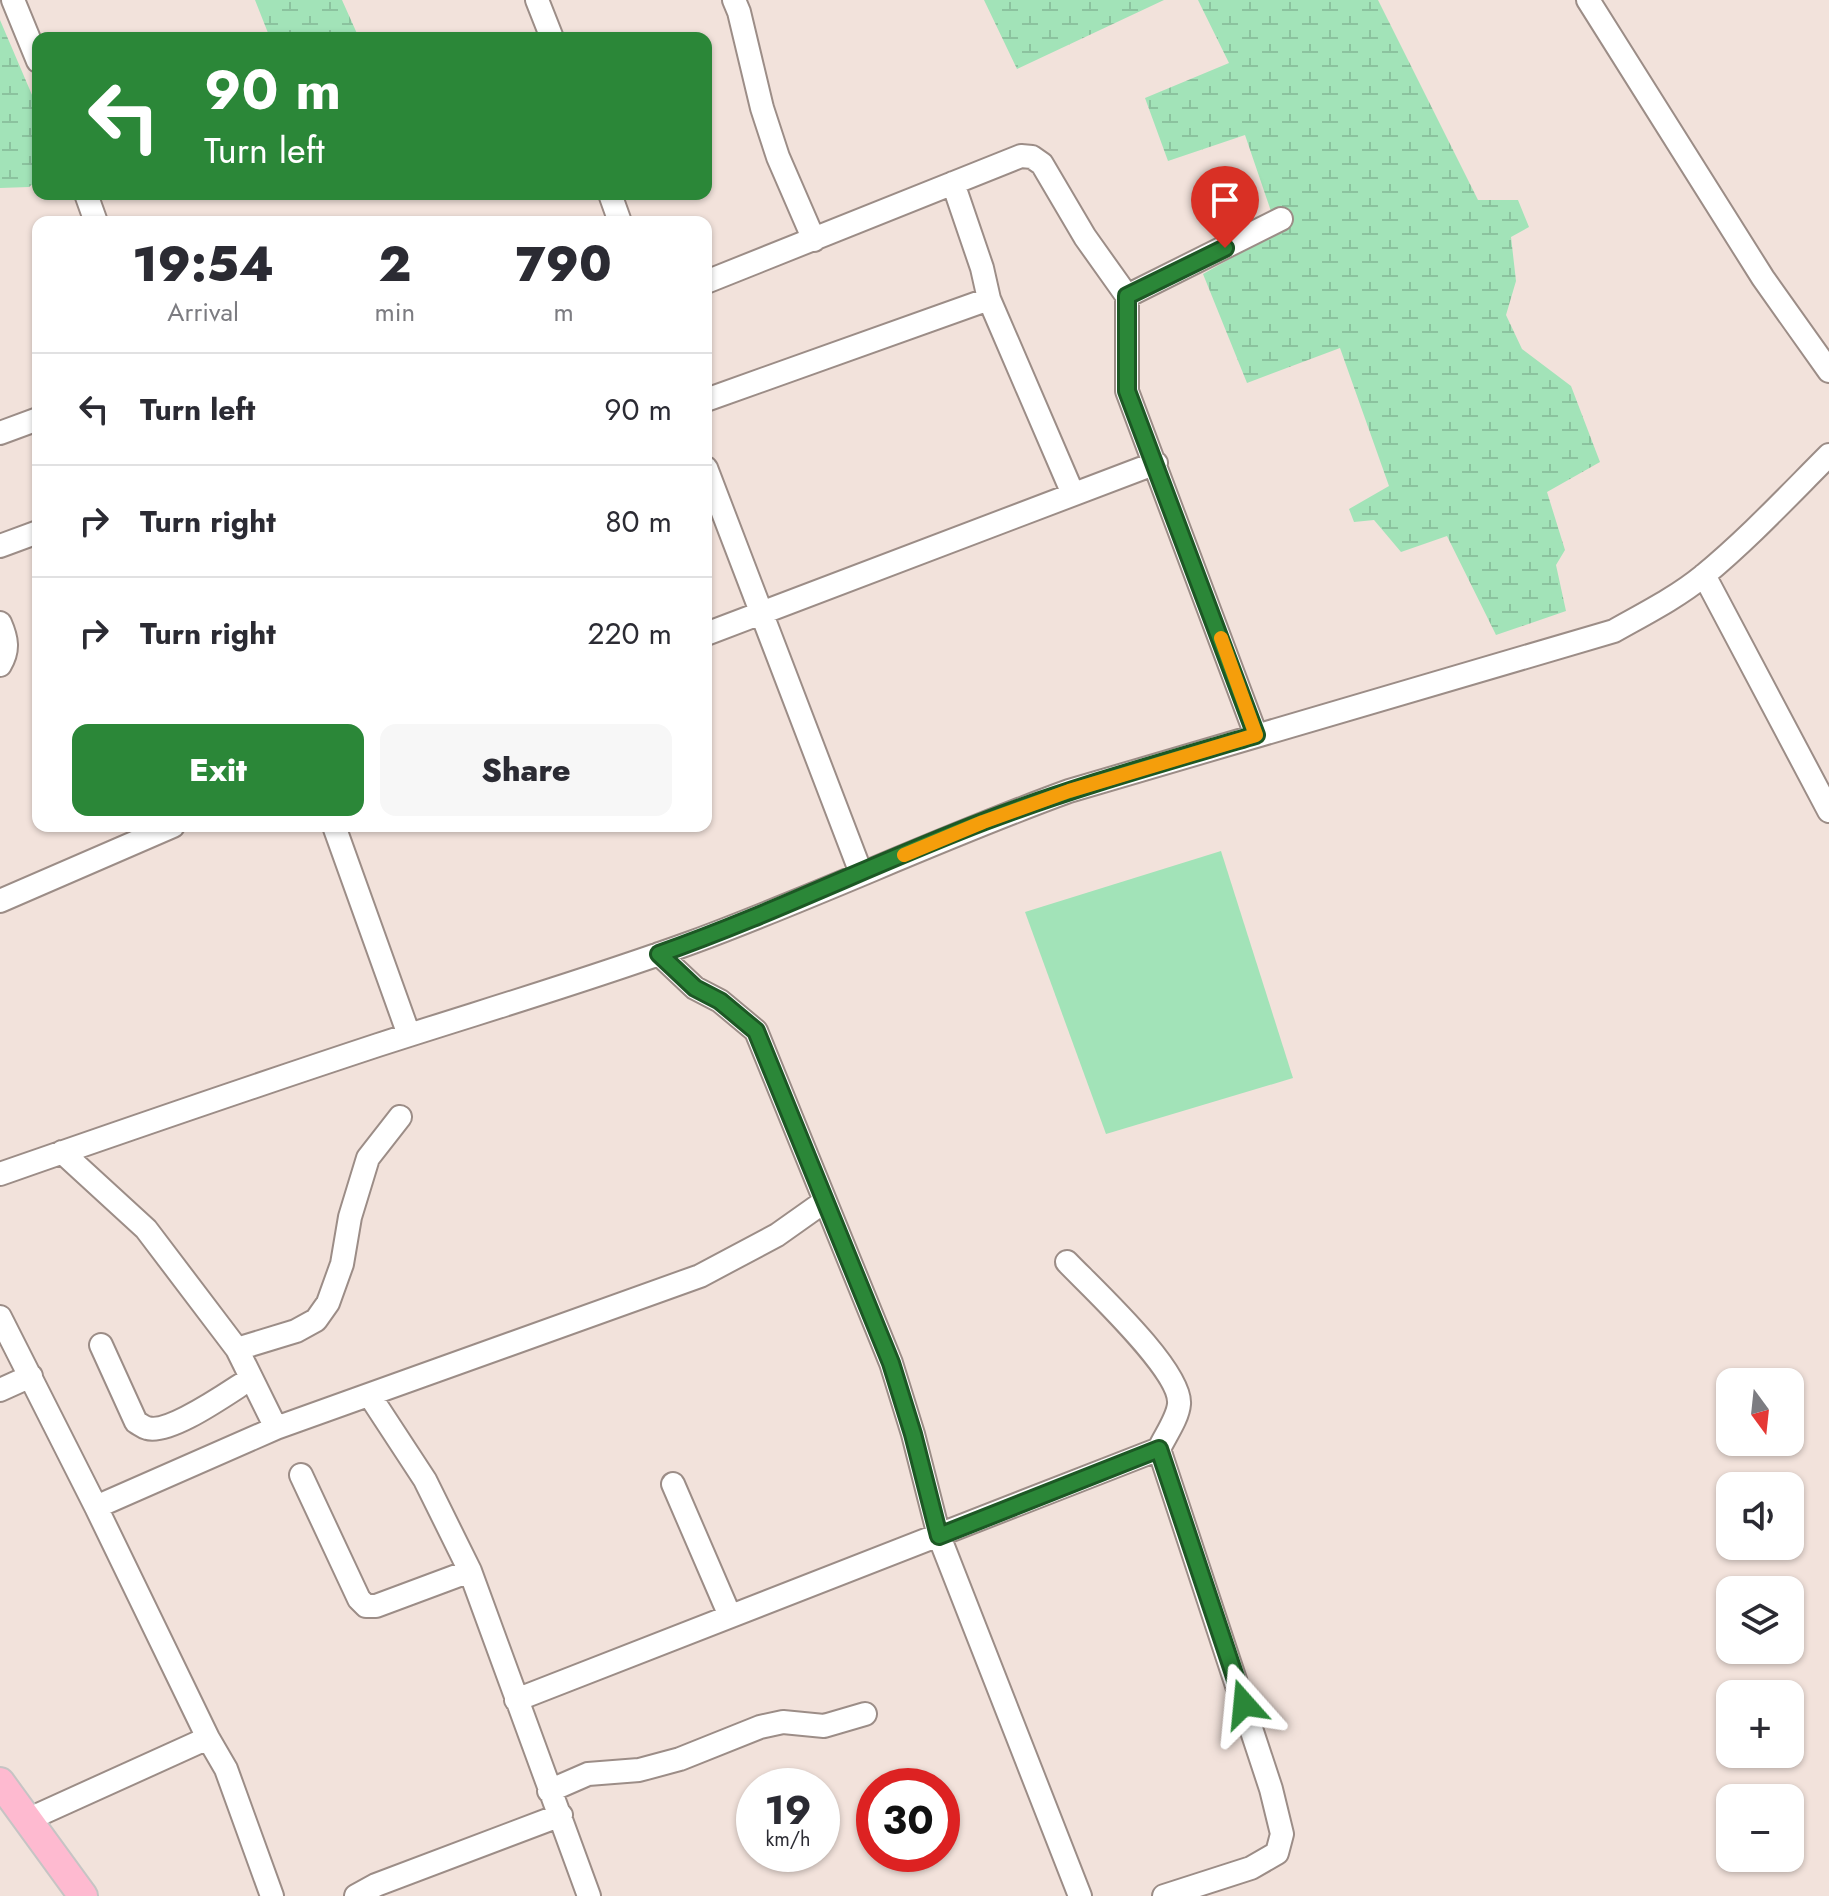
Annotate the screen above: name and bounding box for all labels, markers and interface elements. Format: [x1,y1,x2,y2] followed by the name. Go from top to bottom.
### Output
[204,49,341,130] text: 90 m
[72,64,176,168] icon: left
[204,124,325,176] text: Turn left
[1191,166,1259,248] pin
[1203,178,1247,222] icon: arrive
[132,230,274,299] text: 19:54
[378,230,411,299] text: 2
[515,230,612,299] text: 790
[167,293,239,331] text: Arrival
[374,293,415,331] text: min
[553,293,574,331] text: m
[72,387,116,431] icon: left
[140,388,255,431] text: Turn left
[604,388,672,431] text: 90 m
[72,499,116,543] icon: right
[140,500,276,543] text: Turn right
[605,500,672,543] text: 80 m
[72,611,116,655] icon: right
[140,612,276,655] text: Turn right
[587,612,672,655] text: 220 m
[72,724,364,816] button: Exit
[380,724,672,816] button: Share
[1716,1368,1804,1456] north arrow
[1716,1368,1804,1872] map controls
[1716,1472,1804,1560] button: sound
[1716,1576,1804,1664] button: layers
[1202,1662,1286,1746] position arrow
[1716,1680,1804,1768] button: +
[856,1768,960,1872] speed limit sign: 30
[764,1781,812,1839] text: 19
[1716,1784,1804,1872] button: −
[765,1825,811,1854] text: km/h

